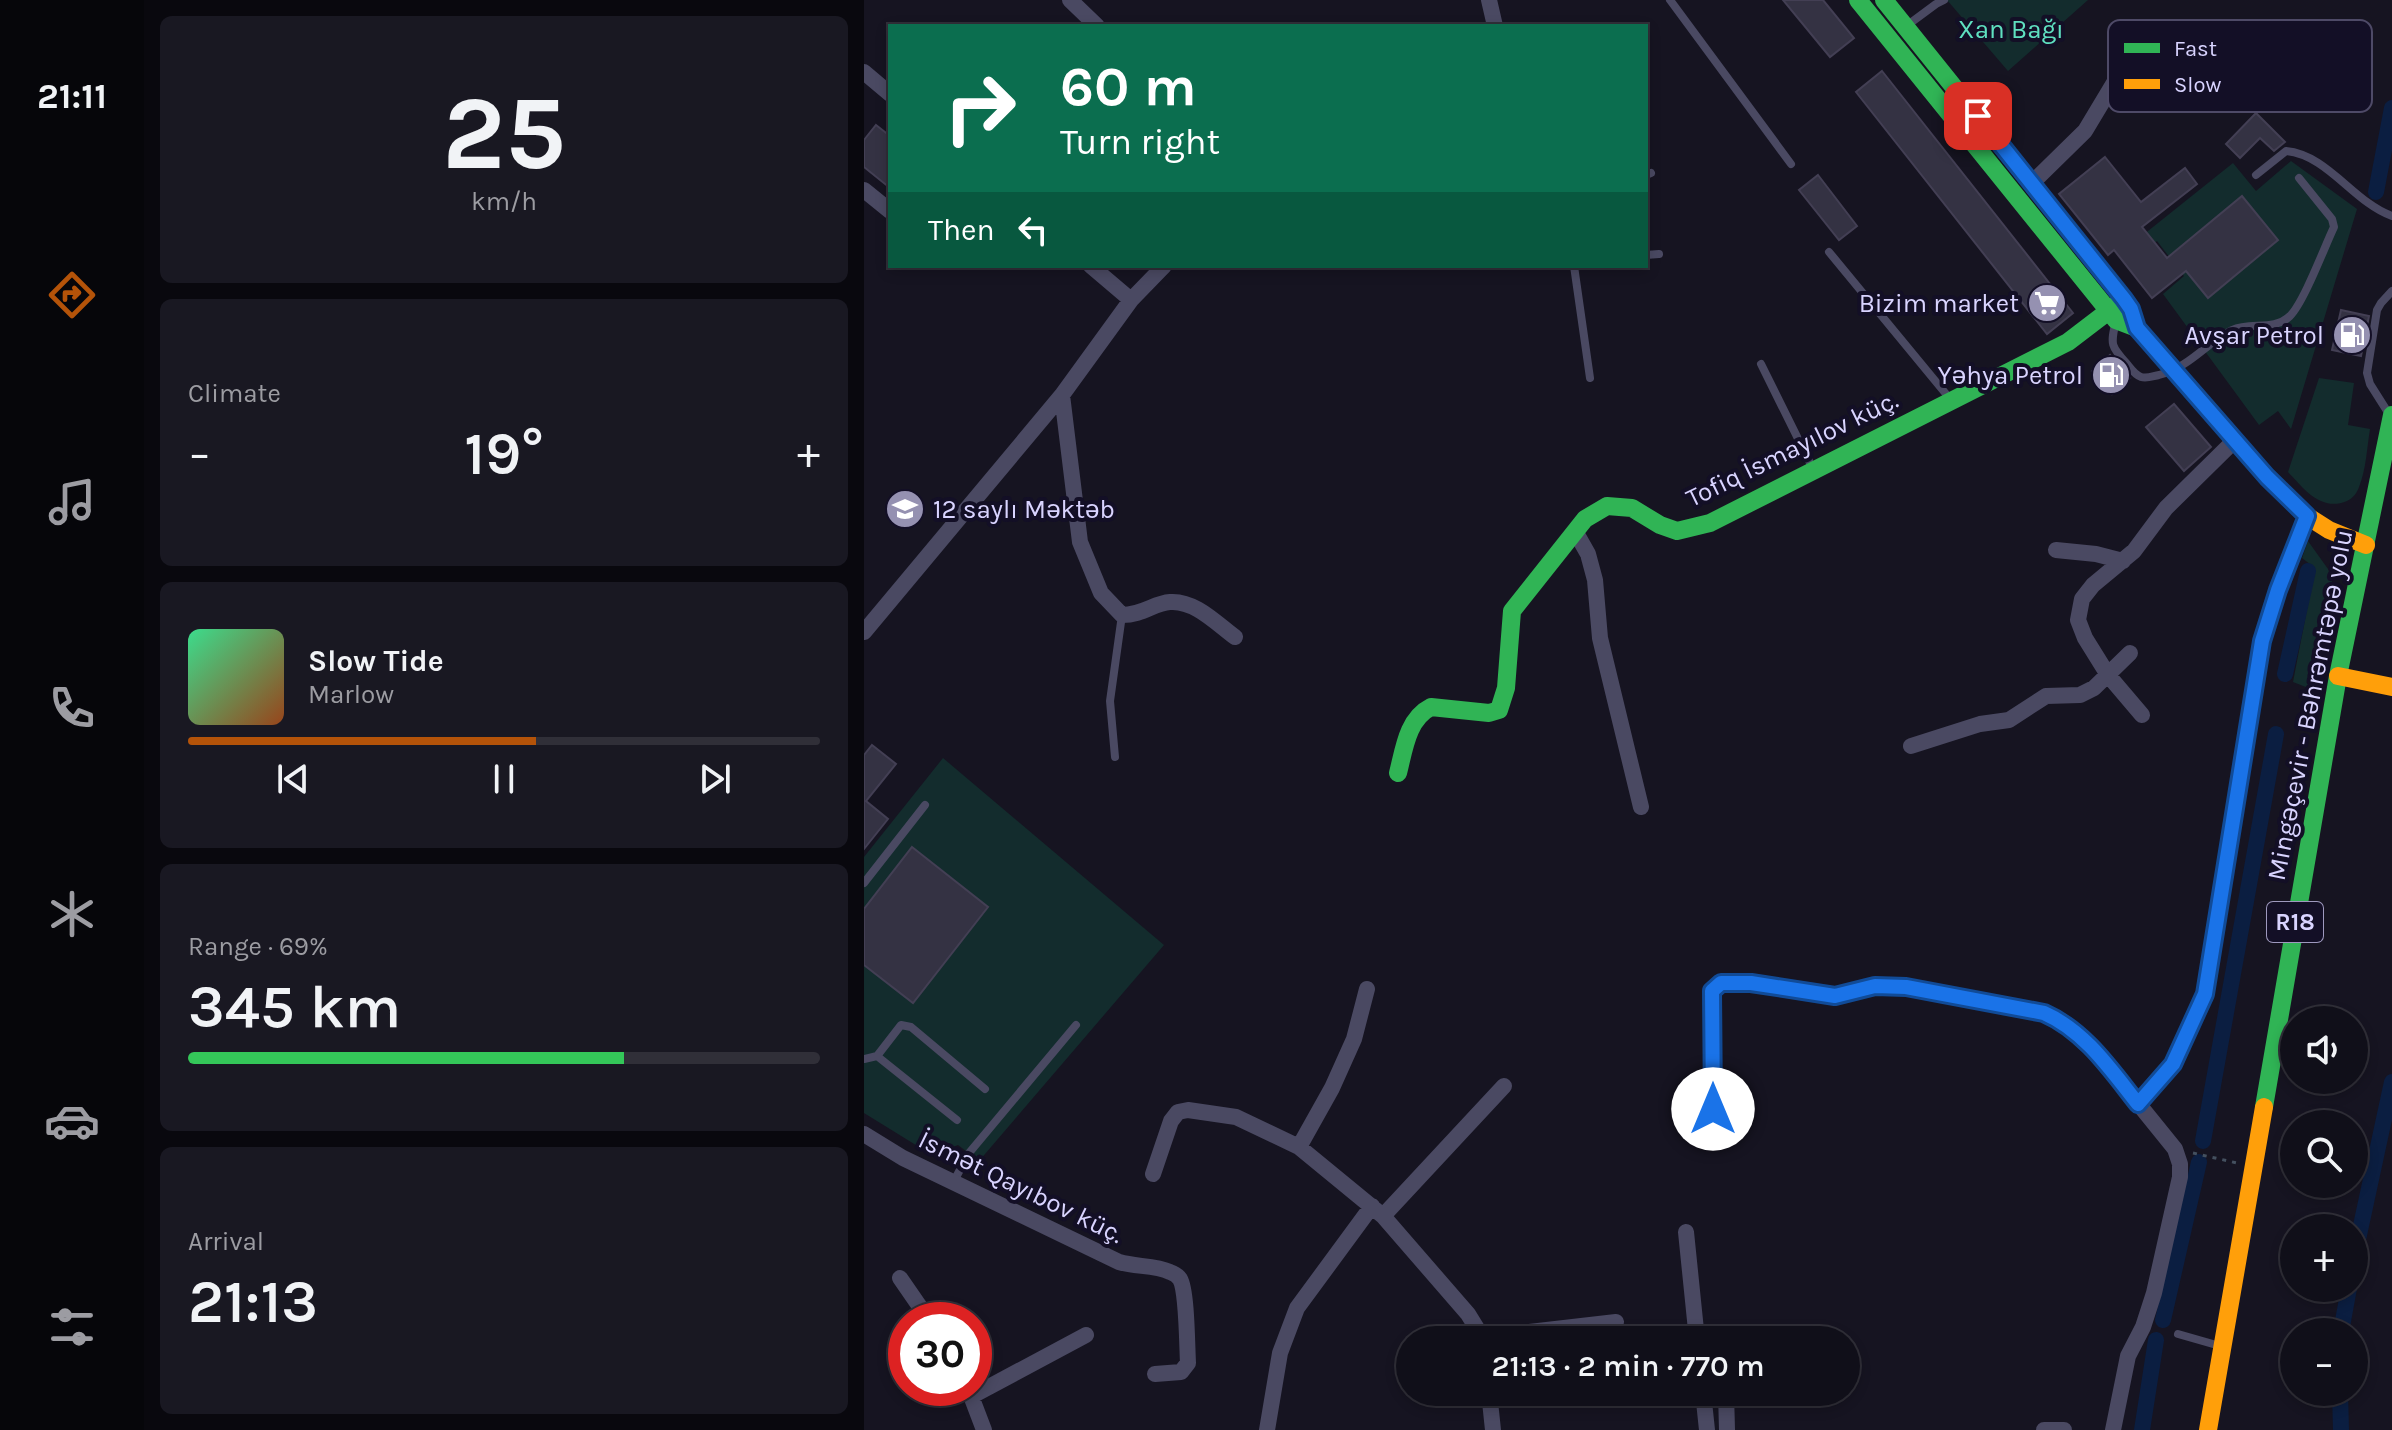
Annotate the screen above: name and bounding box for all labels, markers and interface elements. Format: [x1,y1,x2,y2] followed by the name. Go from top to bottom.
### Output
[1958,14,2064,45] park label: Xan Bağı
[2108,20,2372,112] legend
[2174,36,2217,62] text: Fast
[1060,54,1197,119] text: 60 m
[928,56,1032,160] icon: right
[2174,72,2221,98] text: Slow
[442,73,566,194] text: 25
[37,75,107,117] text: 21:11
[1944,82,2012,150] pin
[1956,94,2000,138] icon: arrive
[1060,121,1220,163] text: Turn right
[471,186,537,217] text: km/h
[1011,208,1055,252] icon: left
[928,212,995,248] text: Then
[44,267,100,323] icon: directions
[2026,282,2068,324] supermarket icon: Bizim market
[1859,288,2019,319] place label: Bizim market
[2331,314,2373,356] fuel station icon: Avşar Petrol
[2185,320,2324,351] place label: Avşar Petrol
[2090,354,2132,396] fuel station icon: Yəhya Petrol
[1938,360,2083,391] place label: Yəhya Petrol
[188,378,281,409] text: Climate
[1681,384,1903,514] street label: Tofiq İsmayılov küç.
[464,419,544,489] text: 19°
[188,428,211,479] text: −
[797,428,820,479] text: +
[44,474,100,530] icon: music
[884,488,926,530] school or university icon: 12 saylı Məktəb
[933,494,1115,525] place label: 12 saylı Məktəb
[2261,527,2359,883] street label: Mingəçevir - Bəhrəmtəpə yolu
[308,643,444,679] text: Slow Tide
[308,679,394,710] text: Marlow
[44,680,100,736] icon: phone
[271,757,315,801] icon: previous
[482,757,526,801] icon: pause
[693,757,737,801] icon: next
[44,886,100,942] icon: climate
[2267,902,2323,942] road number: R18
[188,931,328,962] text: Range · 69%
[188,972,401,1042] text: 345 km
[2280,1006,2368,1406] map controls
[2280,1006,2368,1094] button: sound
[1671,1067,1755,1151] position arrow
[44,1093,100,1149] icon: car
[2280,1110,2368,1198] button: search
[913,1124,1129,1250] street label: İsmət Qayıbov küç.
[2280,1214,2368,1302] button: +
[188,1226,264,1257] text: Arrival
[188,1267,318,1337] text: 21:13
[44,1299,100,1355] icon: filters
[888,1302,992,1406] speed limit sign: 30
[2280,1318,2368,1406] button: −
[1491,1348,1765,1384] text: 21:13 · 2 min · 770 m

